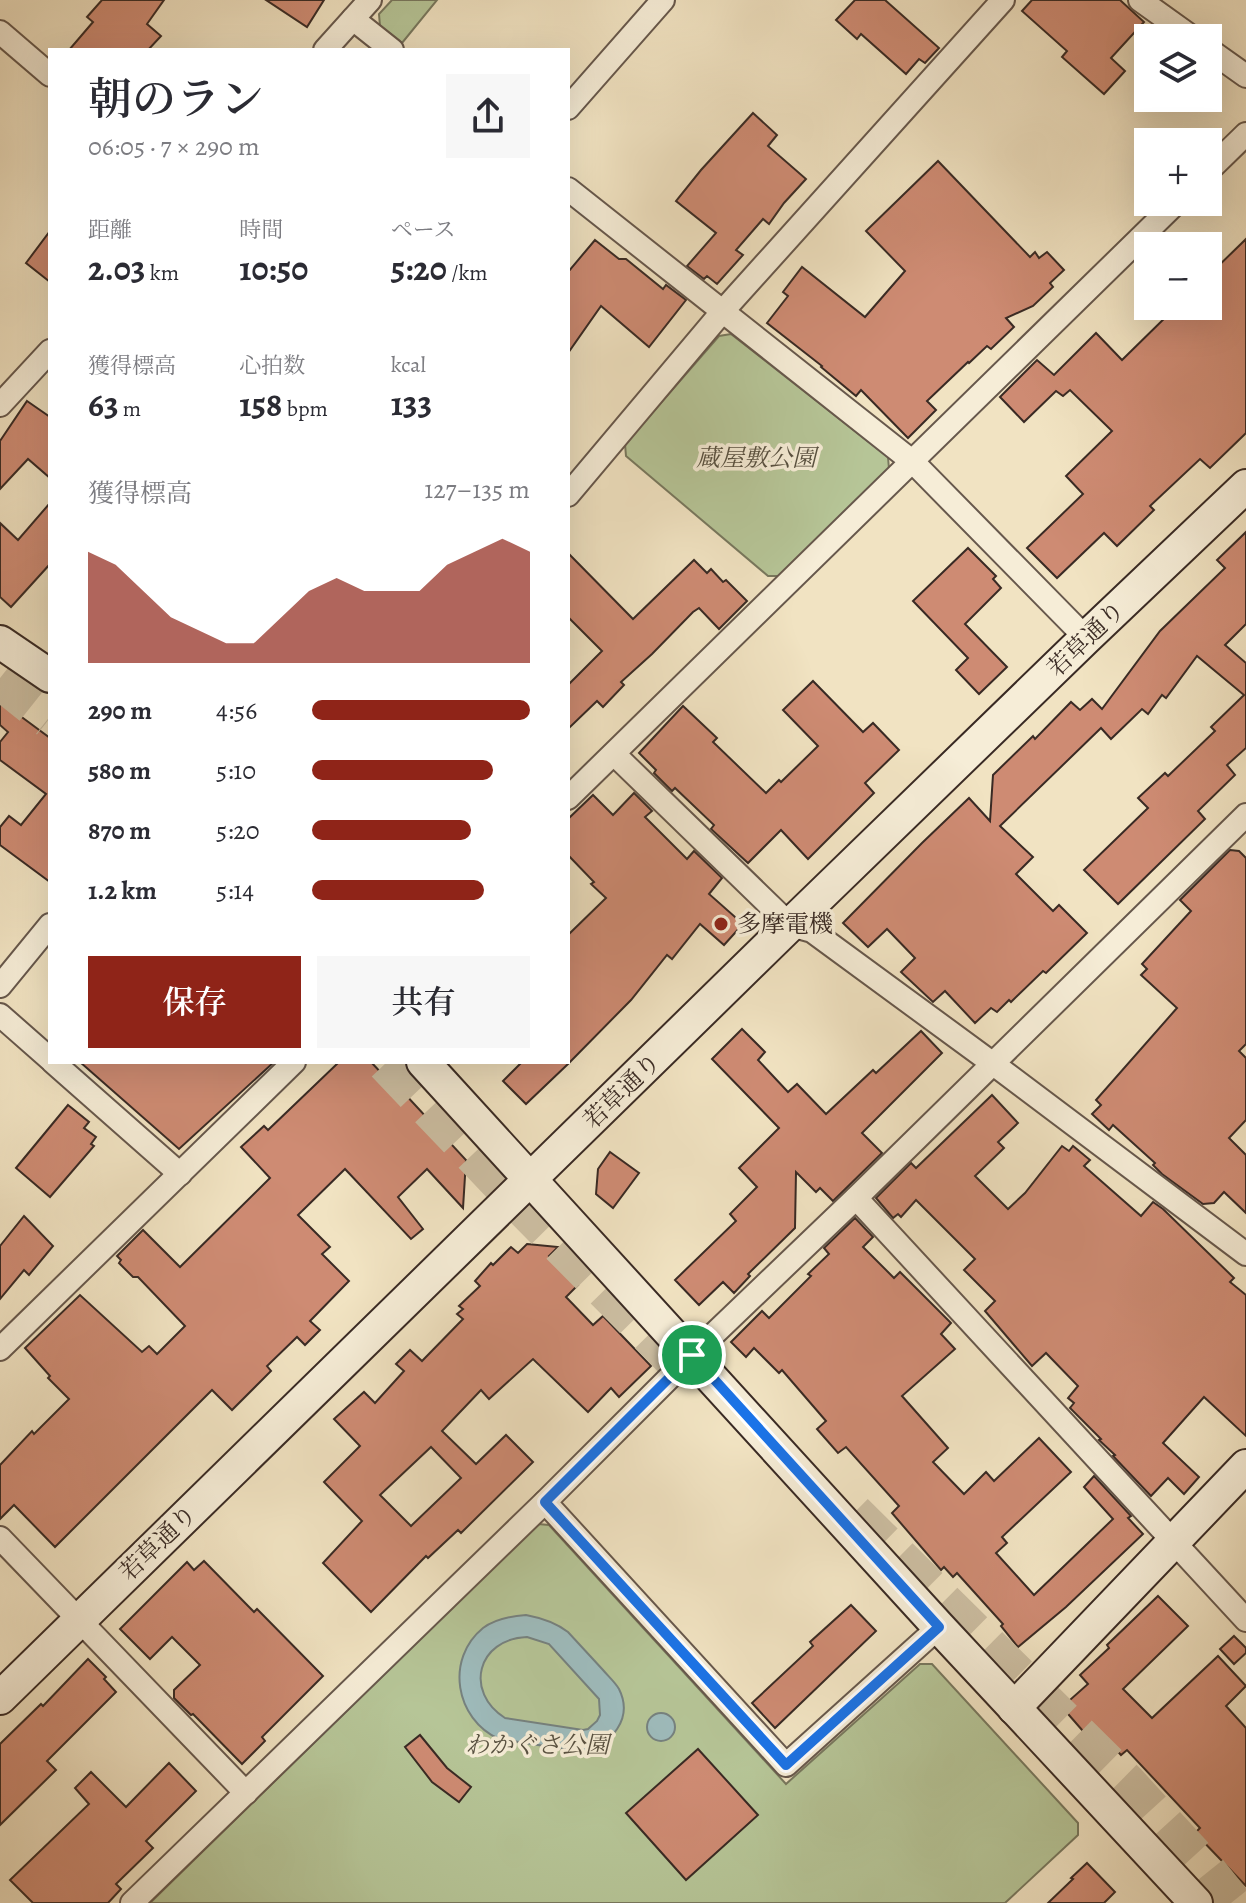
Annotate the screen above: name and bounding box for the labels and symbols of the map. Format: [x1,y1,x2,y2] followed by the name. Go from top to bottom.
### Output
[696,442,820,474] park label: 蔵屋敷公園
[1040,594,1132,684] street label: 若草通り
[737,908,833,940] place label: 多摩電機
[712,915,730,933] marker: 多摩電機
[576,1046,668,1136] street label: 若草通り
[658,1321,726,1389] pin
[112,1498,204,1588] street label: 若草通り
[465,1729,613,1761] park label: わかぐさ公園

